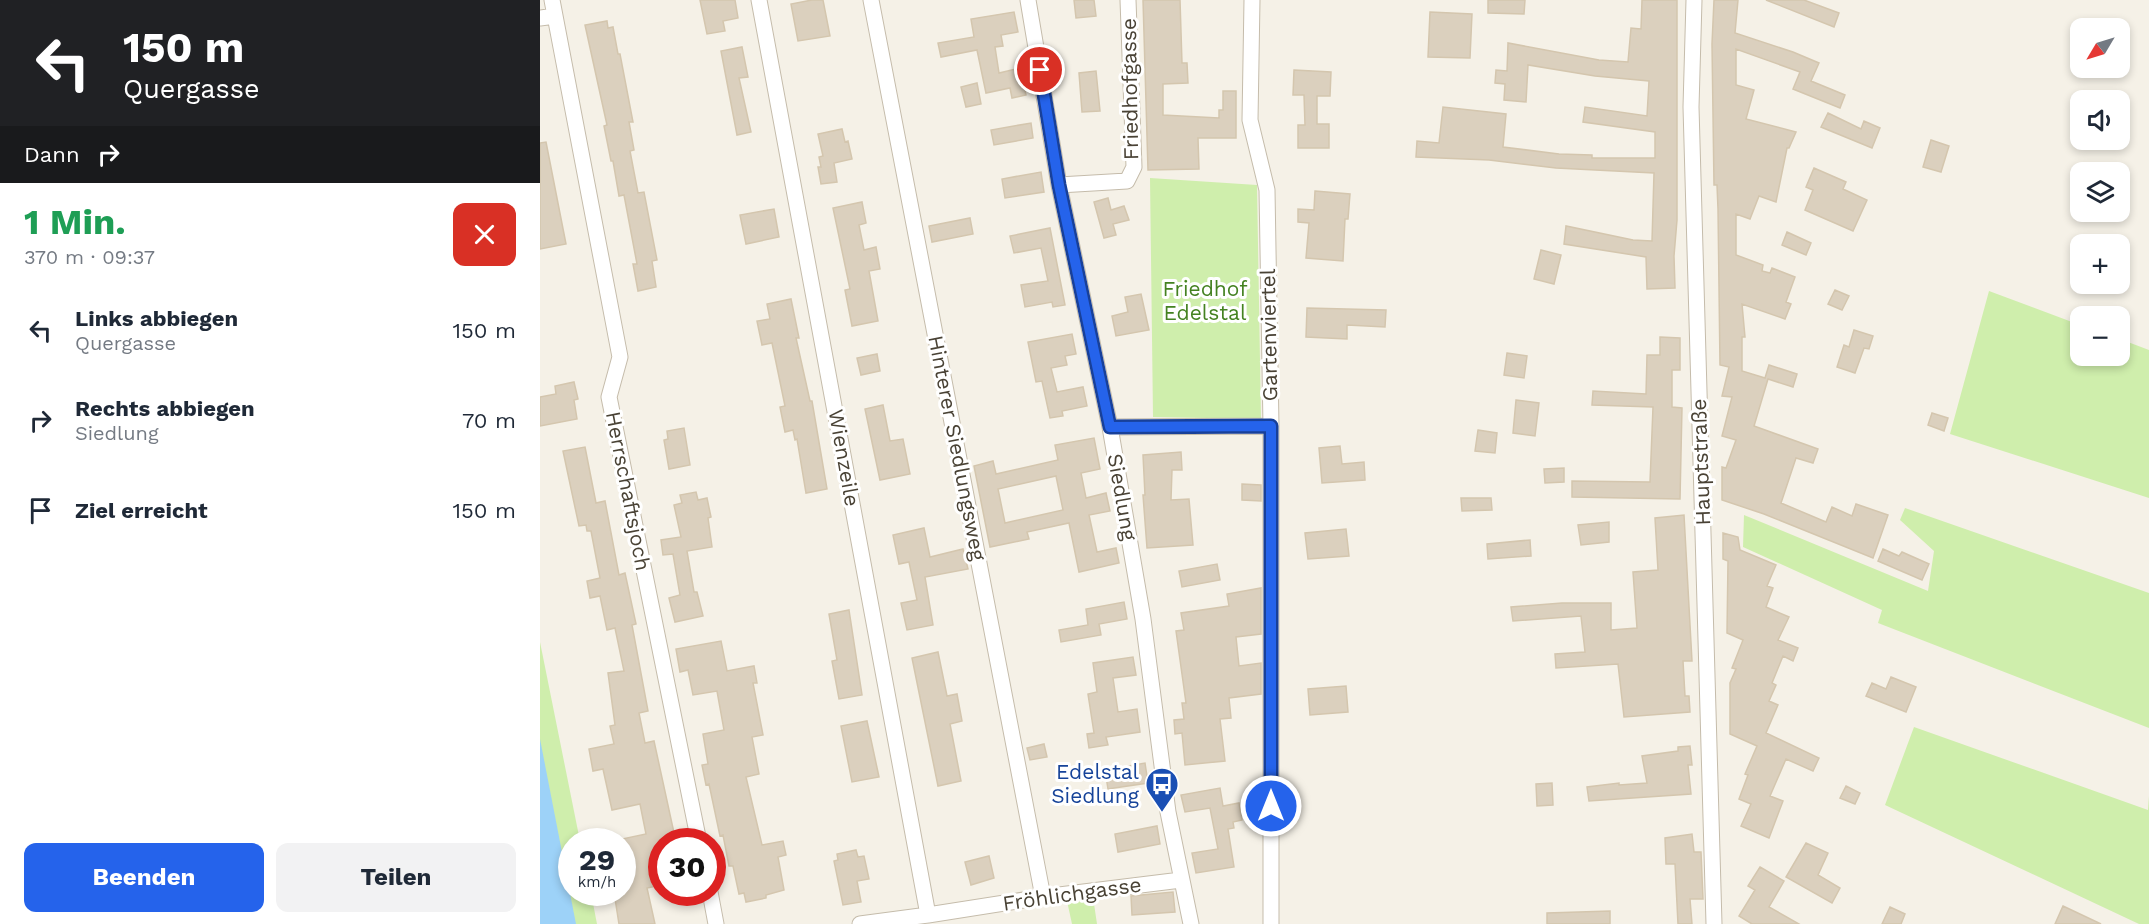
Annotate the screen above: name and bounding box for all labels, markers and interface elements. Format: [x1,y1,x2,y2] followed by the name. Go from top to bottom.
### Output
[1116,18,1143,160] street label: Friedhofgasse
[2070,18,2130,78] north arrow
[2070,18,2130,366] map controls
[123,23,244,72] text: 150 m
[24,24,102,102] icon: left
[1014,44,1065,95] pin
[1023,53,1056,86] icon: arrive
[123,73,259,105] text: Quergasse
[2070,90,2130,150] button: sound
[92,138,125,171] icon: right
[24,142,80,167] text: Dann
[2070,162,2130,222] button: layers
[24,201,126,243] text: 1 Min.
[453,203,516,266] button: close
[2070,234,2130,294] button: +
[24,245,155,269] text: 370 m · 09:37
[1255,268,1282,402] street label: Gartenviertel
[1162,276,1248,325] park label: Friedhof Edelstal
[75,306,238,331] text: Links abbiegen
[2070,306,2130,366] button: −
[24,314,57,347] icon: left
[452,318,516,343] text: 150 m
[75,331,176,355] text: Quergasse
[923,333,992,564] street label: Hinterer Siedlungsweg
[75,396,255,421] text: Rechts abbiegen
[1686,398,1715,526] street label: Hauptstraße
[24,404,57,437] icon: right
[824,407,865,508] street label: Wienzeile
[462,408,516,433] text: 70 m
[601,409,656,573] street label: Herrschaftsjoch
[75,421,159,445] text: Siedlung
[1103,452,1143,543] street label: Siedlung
[24,494,57,527] icon: arrive
[75,498,208,523] text: Ziel erreicht
[452,498,516,523] text: 150 m
[1051,759,1140,808] place label: Edelstal Siedlung
[1144,766,1180,813] bus stop icon: Edelstal Siedlung
[1239,774,1303,838] position arrow
[648,828,726,906] speed limit sign: 30
[579,842,615,877] text: 29
[24,843,264,912] button: Beenden
[276,843,516,912] button: Teilen
[1001,871,1143,916] street label: Fröhlichgasse
[578,873,616,891] text: km/h

